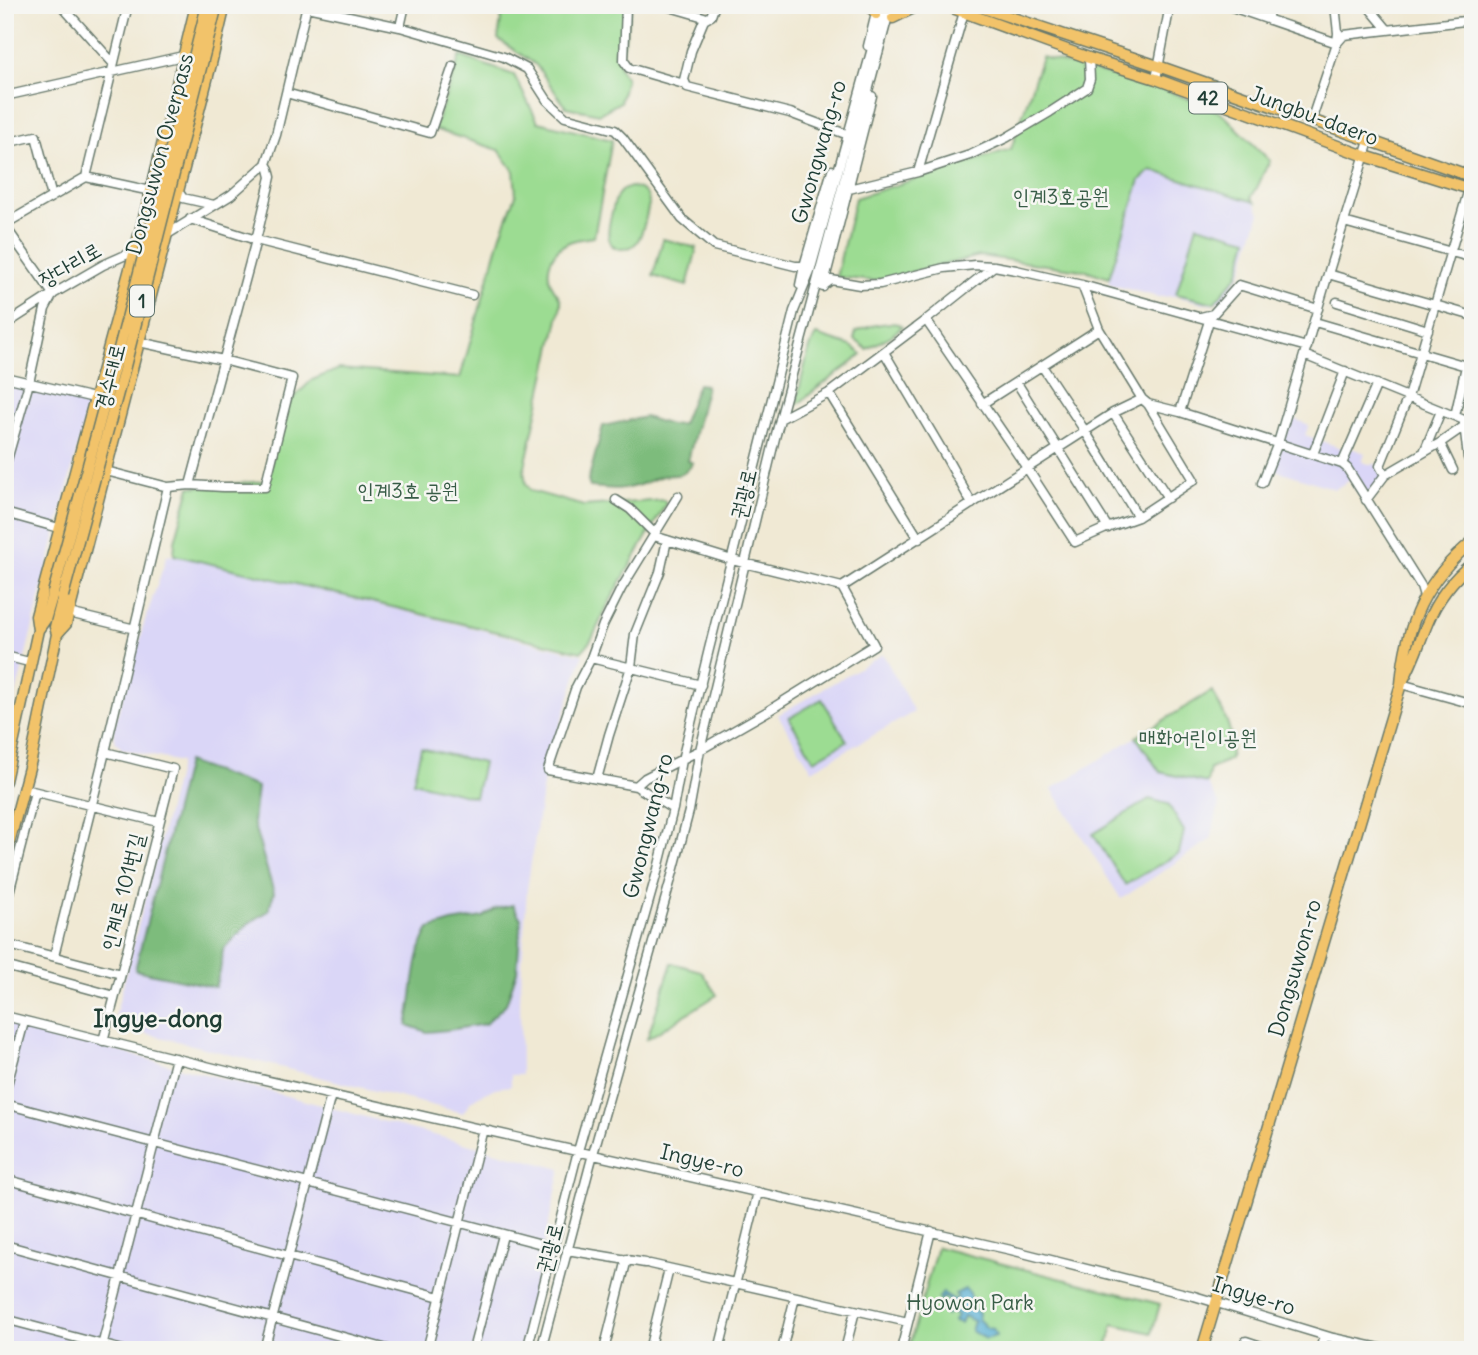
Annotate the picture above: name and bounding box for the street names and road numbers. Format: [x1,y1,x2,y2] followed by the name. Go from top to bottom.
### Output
[120,50,199,257] street label: Dongsuwon Overpass
[785,77,852,227] street label: Gwongwang-ro
[1246,80,1382,151] street label: Jungbu-daero
[1189,82,1227,114] road number: 42
[34,236,106,293] street label: 장다리로
[130,286,154,316] road number: 1
[88,341,131,413] street label: 경수대로
[725,466,762,522] street label: 권광로
[616,751,679,901] street label: Gwongwang-ro
[95,830,150,953] street label: 인계로 101번길
[1262,896,1327,1040] street label: Dongsuwon-ro
[658,1138,747,1183] street label: Ingye-ro
[530,1220,569,1276] street label: 권광로
[1209,1270,1299,1321] street label: Ingye-ro

